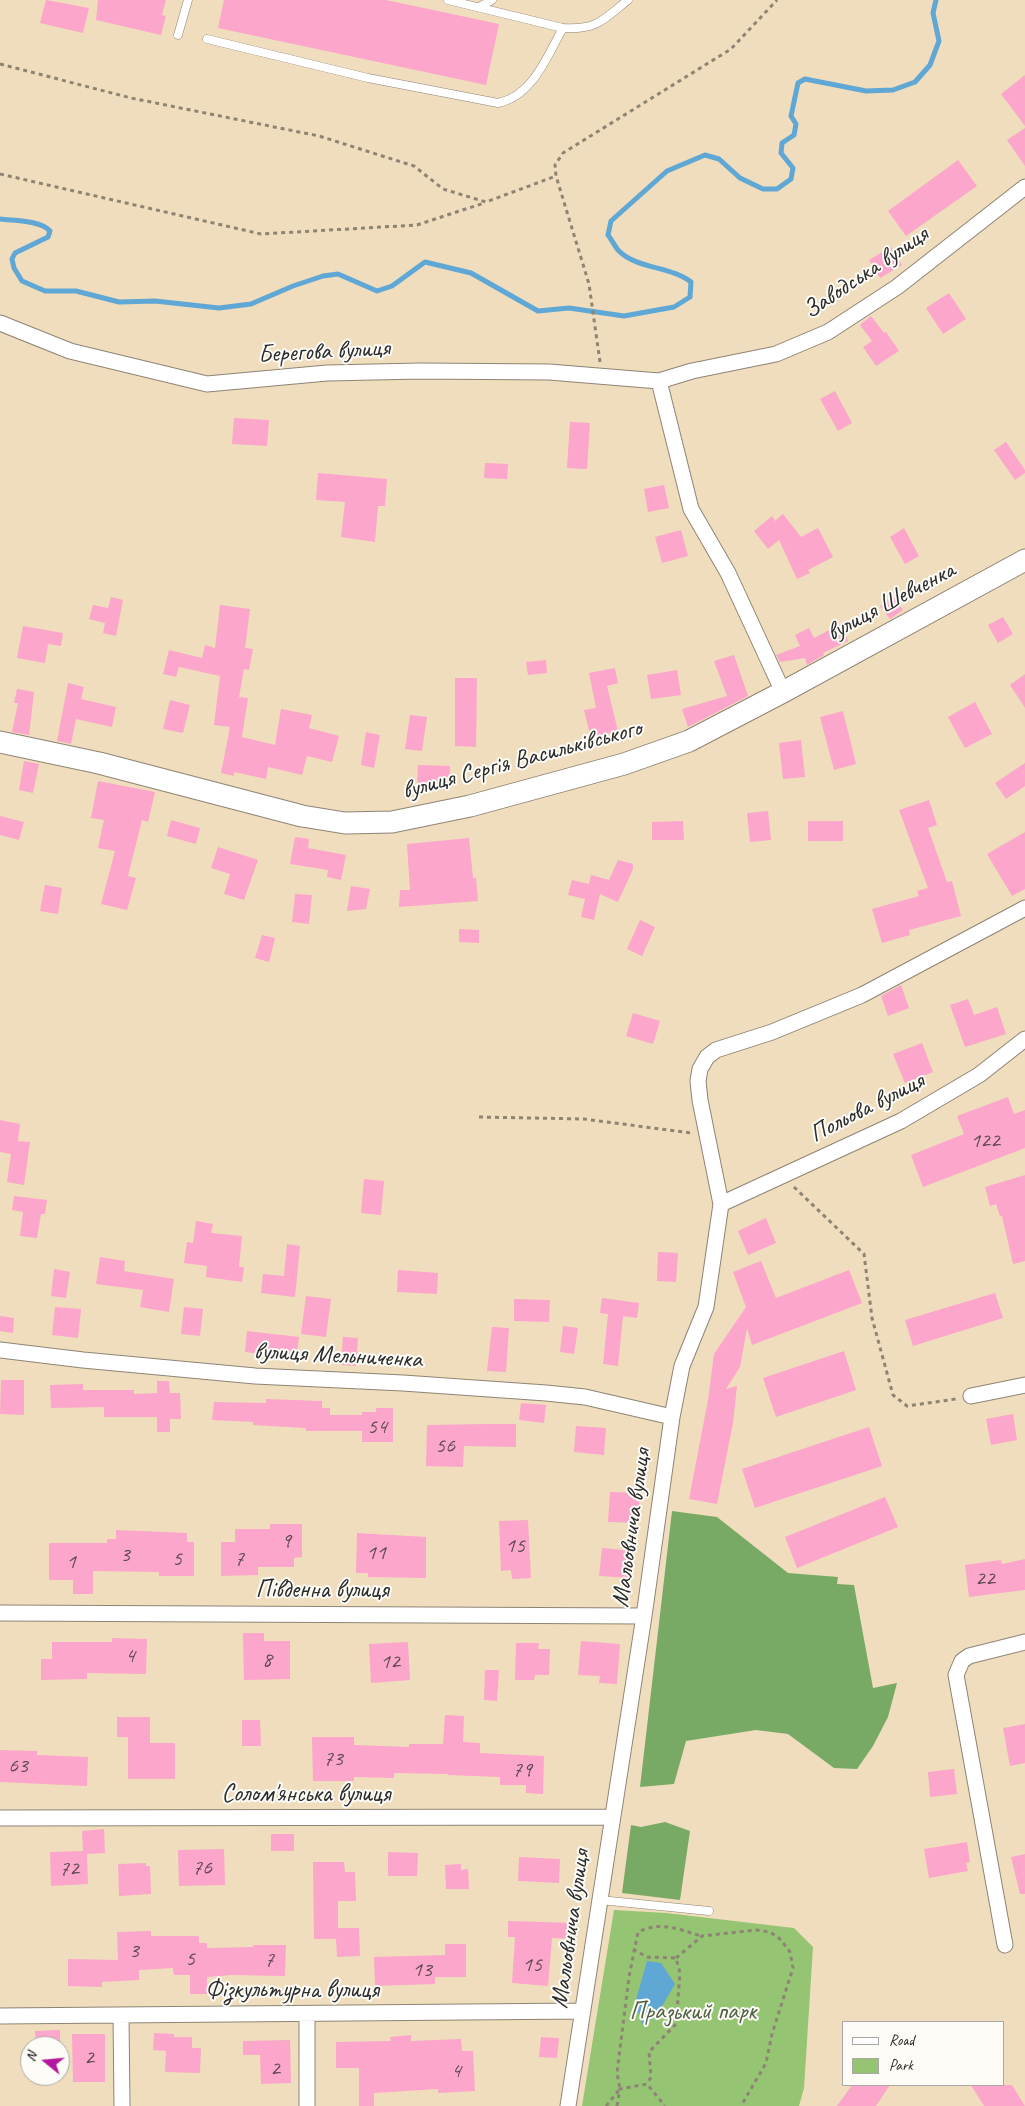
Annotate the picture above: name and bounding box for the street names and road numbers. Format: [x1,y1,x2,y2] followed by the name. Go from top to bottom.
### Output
[798,220,934,326] street label: Заводська вулиця
[257,334,391,370] street label: Берегова вулиця
[822,556,960,648] street label: вулиця Шевченка
[399,714,645,806] street label: вулиця Сергія Васильківського
[805,1066,929,1150] street label: Польова вулиця
[253,1337,423,1375] street label: вулиця Мельниченка
[606,1447,658,1609] street label: Мальовнича вулиця
[255,1575,389,1605] street label: Південна вулиця
[222,1779,390,1809] street label: Солом'янська вулиця
[545,1848,597,2010] street label: Мальовнича вулиця
[205,1975,379,2005] street label: Фізкультурна вулиця

